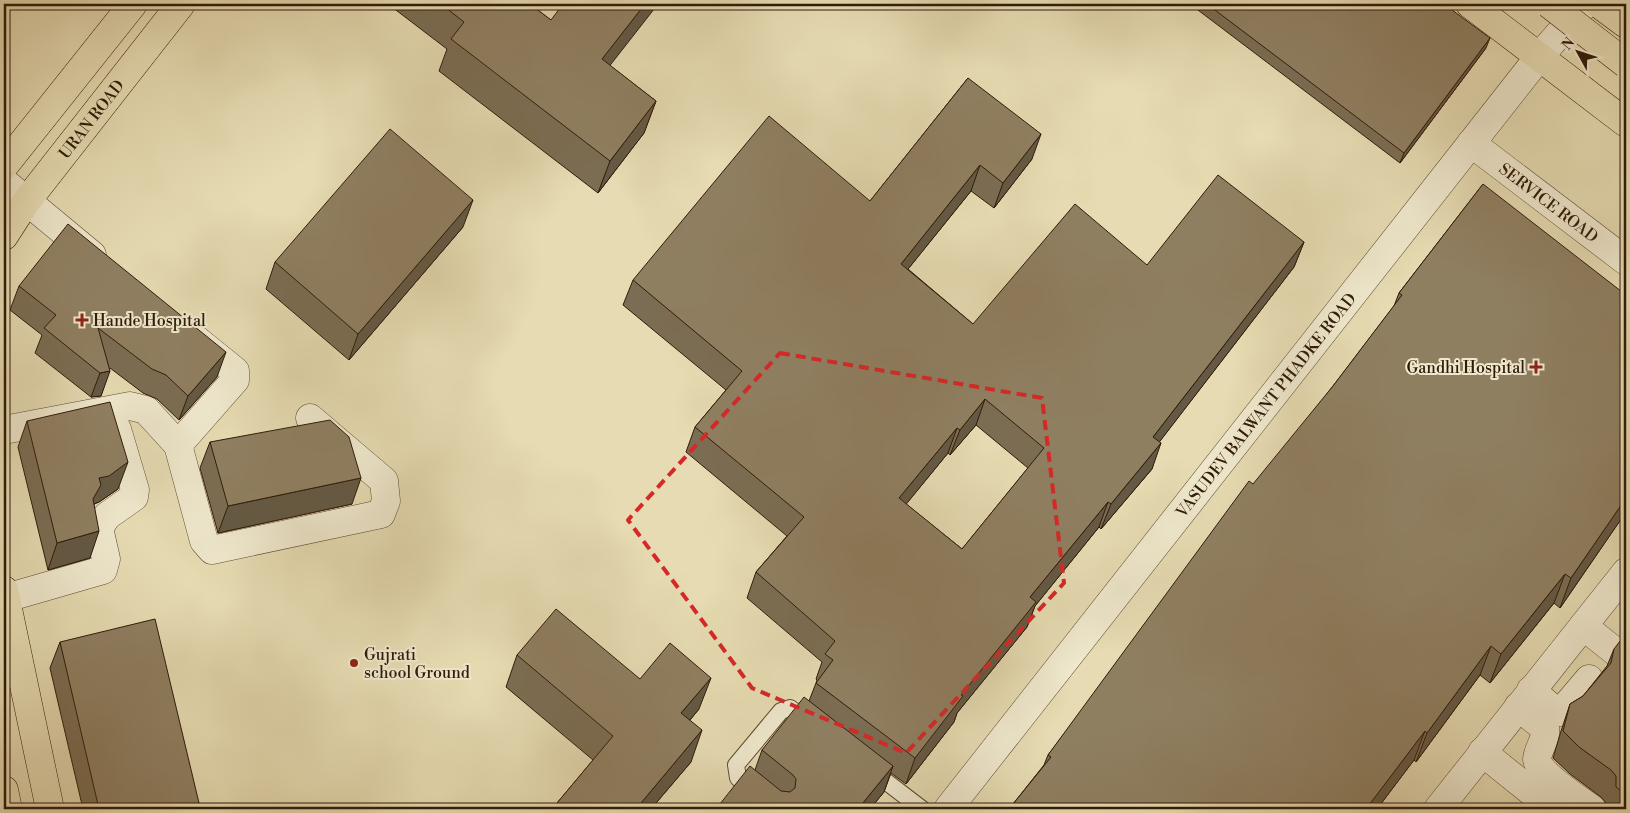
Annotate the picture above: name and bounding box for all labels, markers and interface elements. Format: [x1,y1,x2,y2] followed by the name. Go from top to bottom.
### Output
[1552,28,1602,78] north arrow
[1558,34,1579,54] text: N
[55,76,129,163] street label: URAN ROAD
[1495,159,1602,247] street label: SERVICE ROAD
[1171,289,1361,523] street label: VASUDEV BALWANT PHADKE ROAD
[93,311,206,331] place label: Hande Hospital
[75,313,89,327] marker: Hande Hospital
[1406,358,1525,378] place label: Gandhi Hospital
[1529,360,1543,374] marker: Gandhi Hospital
[364,645,470,683] place label: Gujrati school Ground
[348,657,360,669] marker: Gujrati school Ground

